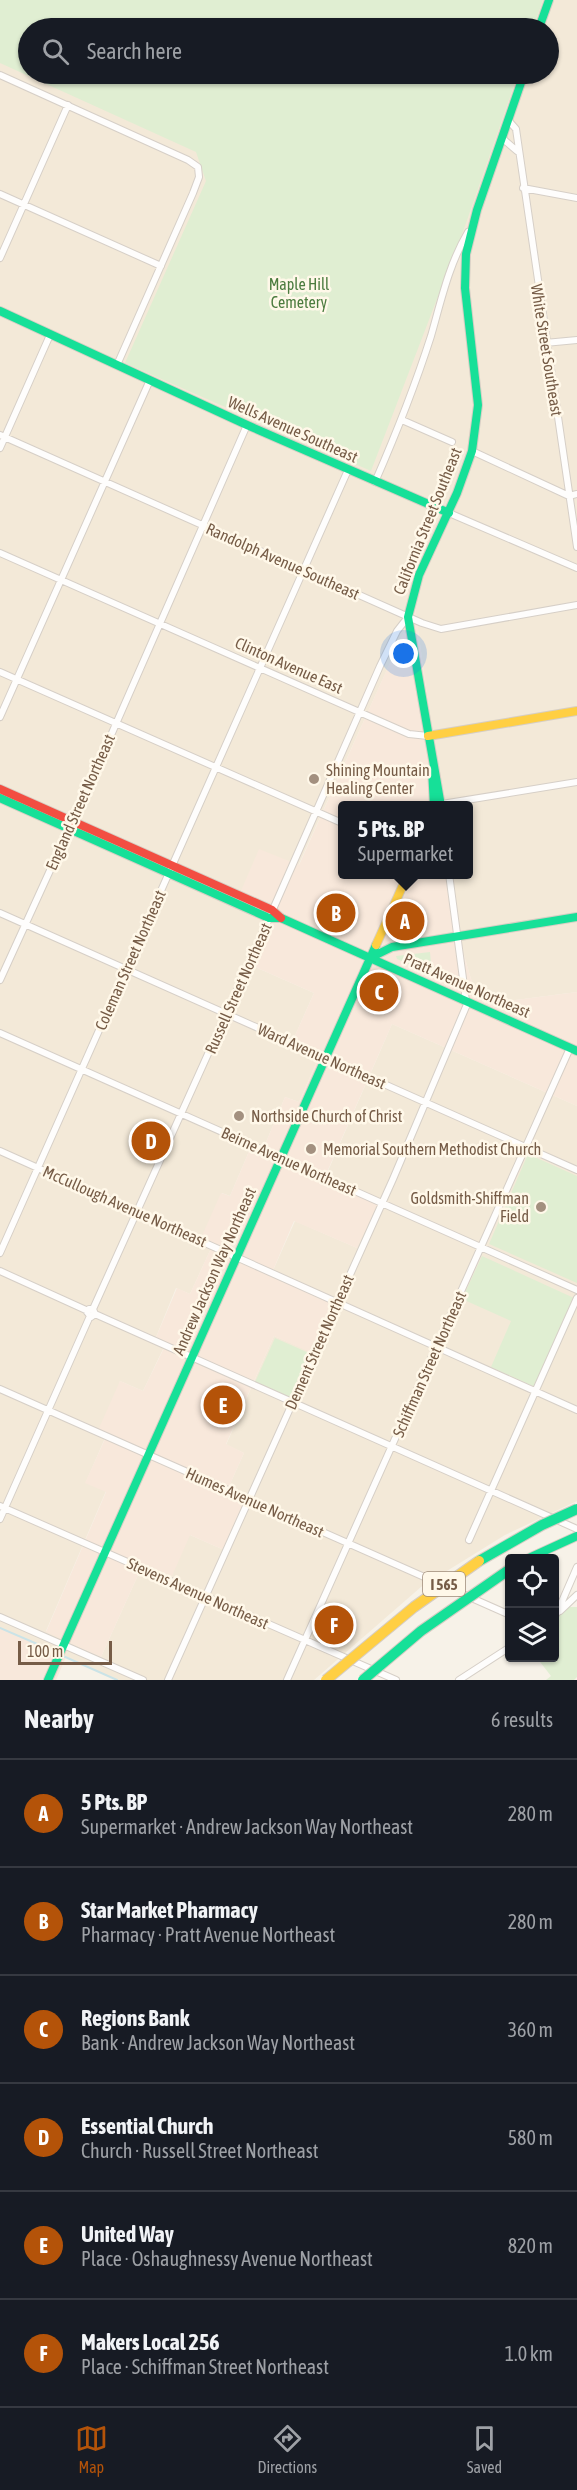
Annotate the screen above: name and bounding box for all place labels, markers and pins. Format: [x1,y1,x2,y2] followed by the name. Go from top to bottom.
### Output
[326,761,430,798] place label: Shining Mountain Healing Center
[307,772,321,786] marker: Shining Mountain Healing Center
[316,890,356,936] pin: B
[386,898,424,944] pin: A
[360,970,398,1014] pin: C
[251,1107,403,1125] place label: Northside Church of Christ
[232,1109,246,1123] marker: Northside Church of Christ
[132,1118,170,1164] pin: D
[323,1140,541,1158] place label: Memorial Southern Methodist Church
[304,1142,318,1156] marker: Memorial Southern Methodist Church
[411,1189,529,1225] place label: Goldsmith-Shiffman Field
[534,1200,548,1214] marker: Goldsmith-Shiffman Field
[204,1382,242,1428] pin: E
[314,1602,354,1648] pin: F

